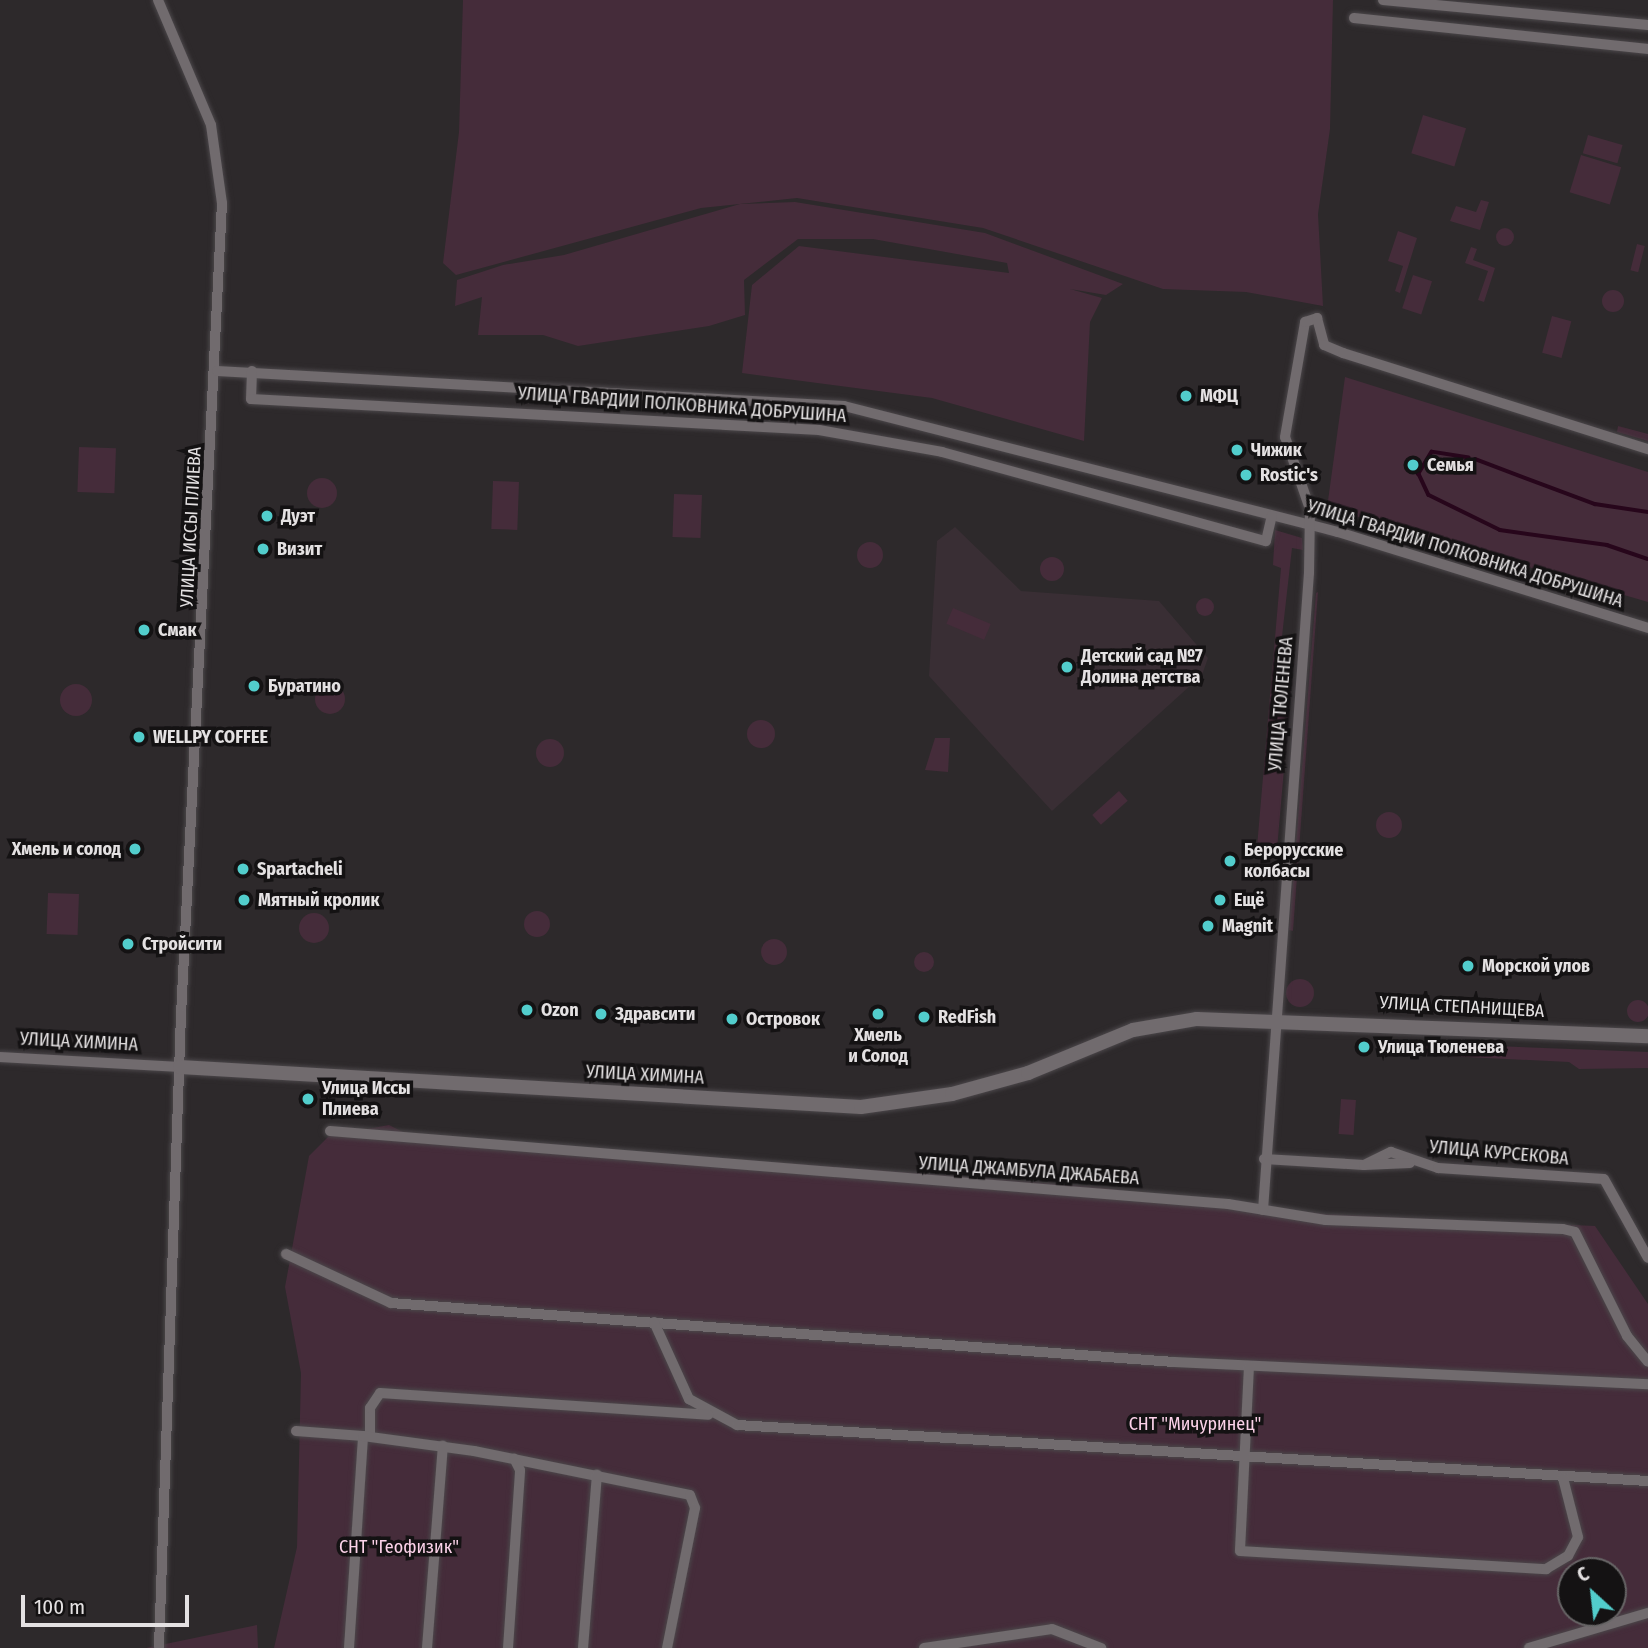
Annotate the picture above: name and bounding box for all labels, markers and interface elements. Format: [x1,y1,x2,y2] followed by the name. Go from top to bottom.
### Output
[517,383,847,427] street label: УЛИЦА ГВАРДИИ ПОЛКОВНИКА ДОБРУШИНА
[1200,385,1238,407] place label: МФЦ
[1178,388,1194,404] marker: МФЦ
[1251,439,1302,461] place label: Чижик
[1229,442,1245,458] marker: Чижик
[176,446,206,608] street label: УЛИЦА ИССЫ ПЛИЕВА
[1427,454,1474,476] place label: Семья
[1405,457,1421,473] marker: Семья
[1260,464,1318,486] place label: Rostic's
[1238,467,1254,483] marker: Rostic's
[1304,496,1626,612] street label: УЛИЦА ГВАРДИИ ПОЛКОВНИКА ДОБРУШИНА
[281,505,315,527] place label: Дуэт
[259,508,275,524] marker: Дуэт
[277,538,322,560] place label: Визит
[255,541,271,557] marker: Визит
[158,619,196,641] place label: Смак
[136,622,152,638] marker: Смак
[1264,636,1298,772] street label: УЛИЦА ТЮЛЕНЕВА
[1081,646,1203,688] place label: Детский сад №7 Долина детства
[1059,659,1075,675] marker: Детский сад №7 Долина детства
[268,675,341,697] place label: Буратино
[246,678,262,694] marker: Буратино
[153,726,268,748] place label: WELLPY COFFEE
[131,729,147,745] marker: WELLPY COFFEE
[12,838,121,860] place label: Хмель и солод
[1244,840,1343,882] place label: Берорусские колбасы
[127,841,143,857] marker: Хмель и солод
[1222,853,1238,869] marker: Берорусские колбасы
[257,858,343,880] place label: Spartacheli
[235,861,251,877] marker: Spartacheli
[258,889,379,911] place label: Мятный кролик
[1234,889,1264,911] place label: Ещё
[236,892,252,908] marker: Мятный кролик
[1212,892,1228,908] marker: Ещё
[1222,915,1273,937] place label: Magnit
[1200,918,1216,934] marker: Magnit
[142,933,222,955] place label: Стройсити
[120,936,136,952] marker: Стройсити
[1482,955,1590,977] place label: Морской улов
[1460,958,1476,974] marker: Морской улов
[1379,992,1545,1022] street label: УЛИЦА СТЕПАНИЩЕВА
[541,999,579,1021] place label: Ozon
[519,1002,535,1018] marker: Ozon
[615,1003,695,1025] place label: Здравсити
[593,1006,609,1022] marker: Здравсити
[870,1006,886,1022] marker: Хмель и Солод
[938,1006,996,1028] place label: RedFish
[746,1008,820,1030] place label: Островок
[916,1009,932,1025] marker: RedFish
[724,1011,740,1027] marker: Островок
[848,1025,908,1068] place label: Хмель и Солод
[19,1028,139,1056] street label: УЛИЦА ХИМИНА
[1378,1036,1504,1058] place label: Улица Тюленева
[1356,1039,1372,1055] marker: Улица Тюленева
[585,1061,705,1089] street label: УЛИЦА ХИМИНА
[322,1078,411,1120] place label: Улица Иссы Плиева
[300,1091,316,1107] marker: Улица Иссы Плиева
[1428,1136,1570,1170] street label: УЛИЦА КУРСЕКОВА
[918,1153,1140,1189] street label: УЛИЦА ДЖАМБУЛА ДЖАБАЕВА
[1129,1413,1261,1435] park label: СНТ "Мичуринец"
[339,1536,459,1558] park label: СНТ "Геофизик"
[1557,1557,1627,1627] north arrow
[1573,1562,1593,1587] text: С
[24,1582,192,1626] scale bar
[34,1594,85,1620] text: 100 m

